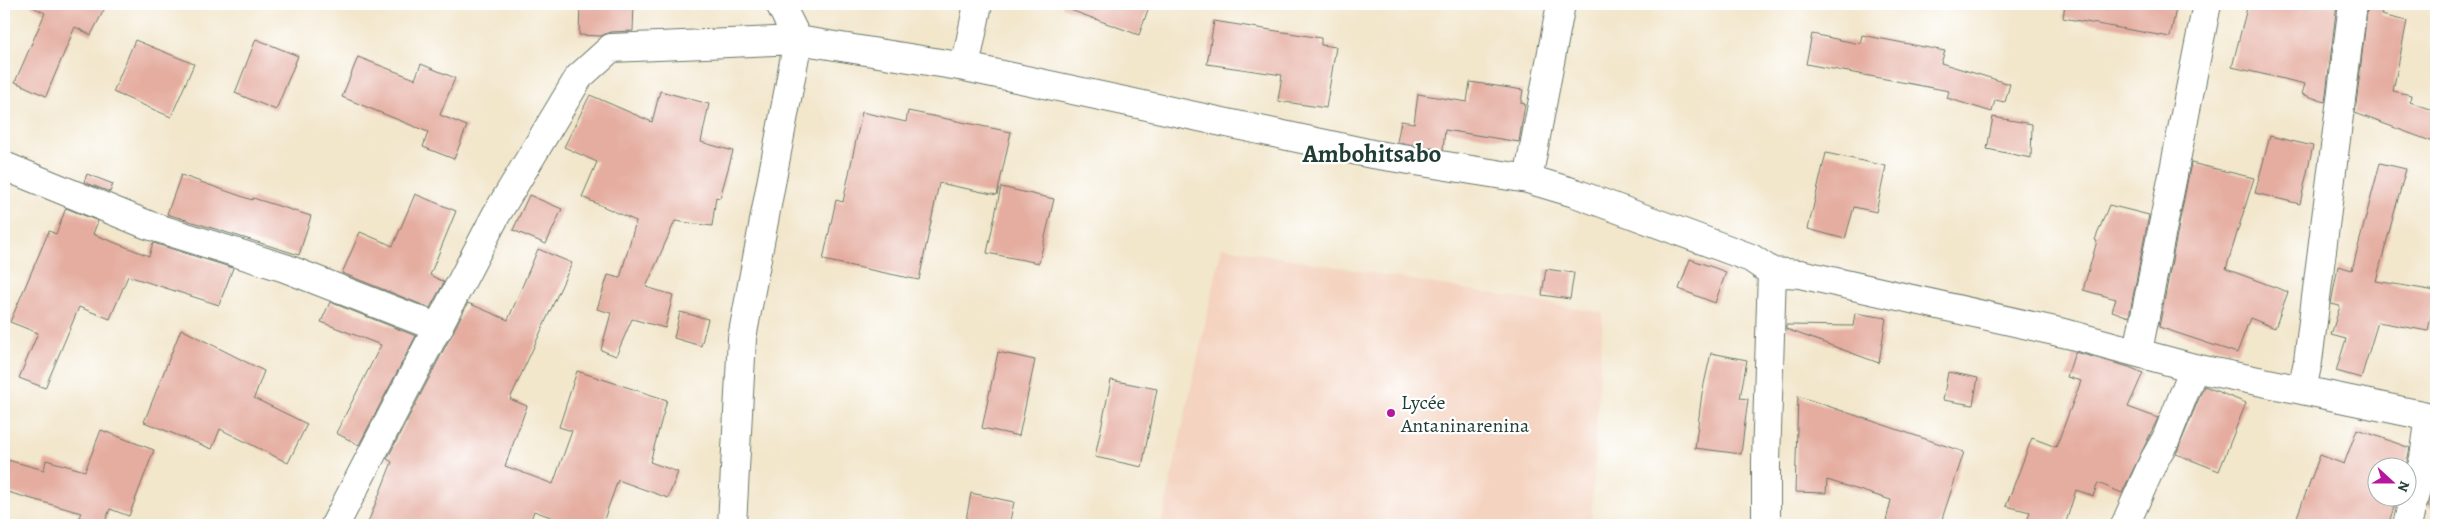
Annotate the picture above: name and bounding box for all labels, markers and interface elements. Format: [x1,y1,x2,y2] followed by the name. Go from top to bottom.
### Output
[1302,137,1442,171] district label: Ambohitsabo
[1400,389,1530,439] place label: Lycée Antaninarenina
[1385,407,1397,419] marker: Lycée Antaninarenina
[2368,456,2418,506] north arrow
[2393,478,2414,495] text: N

